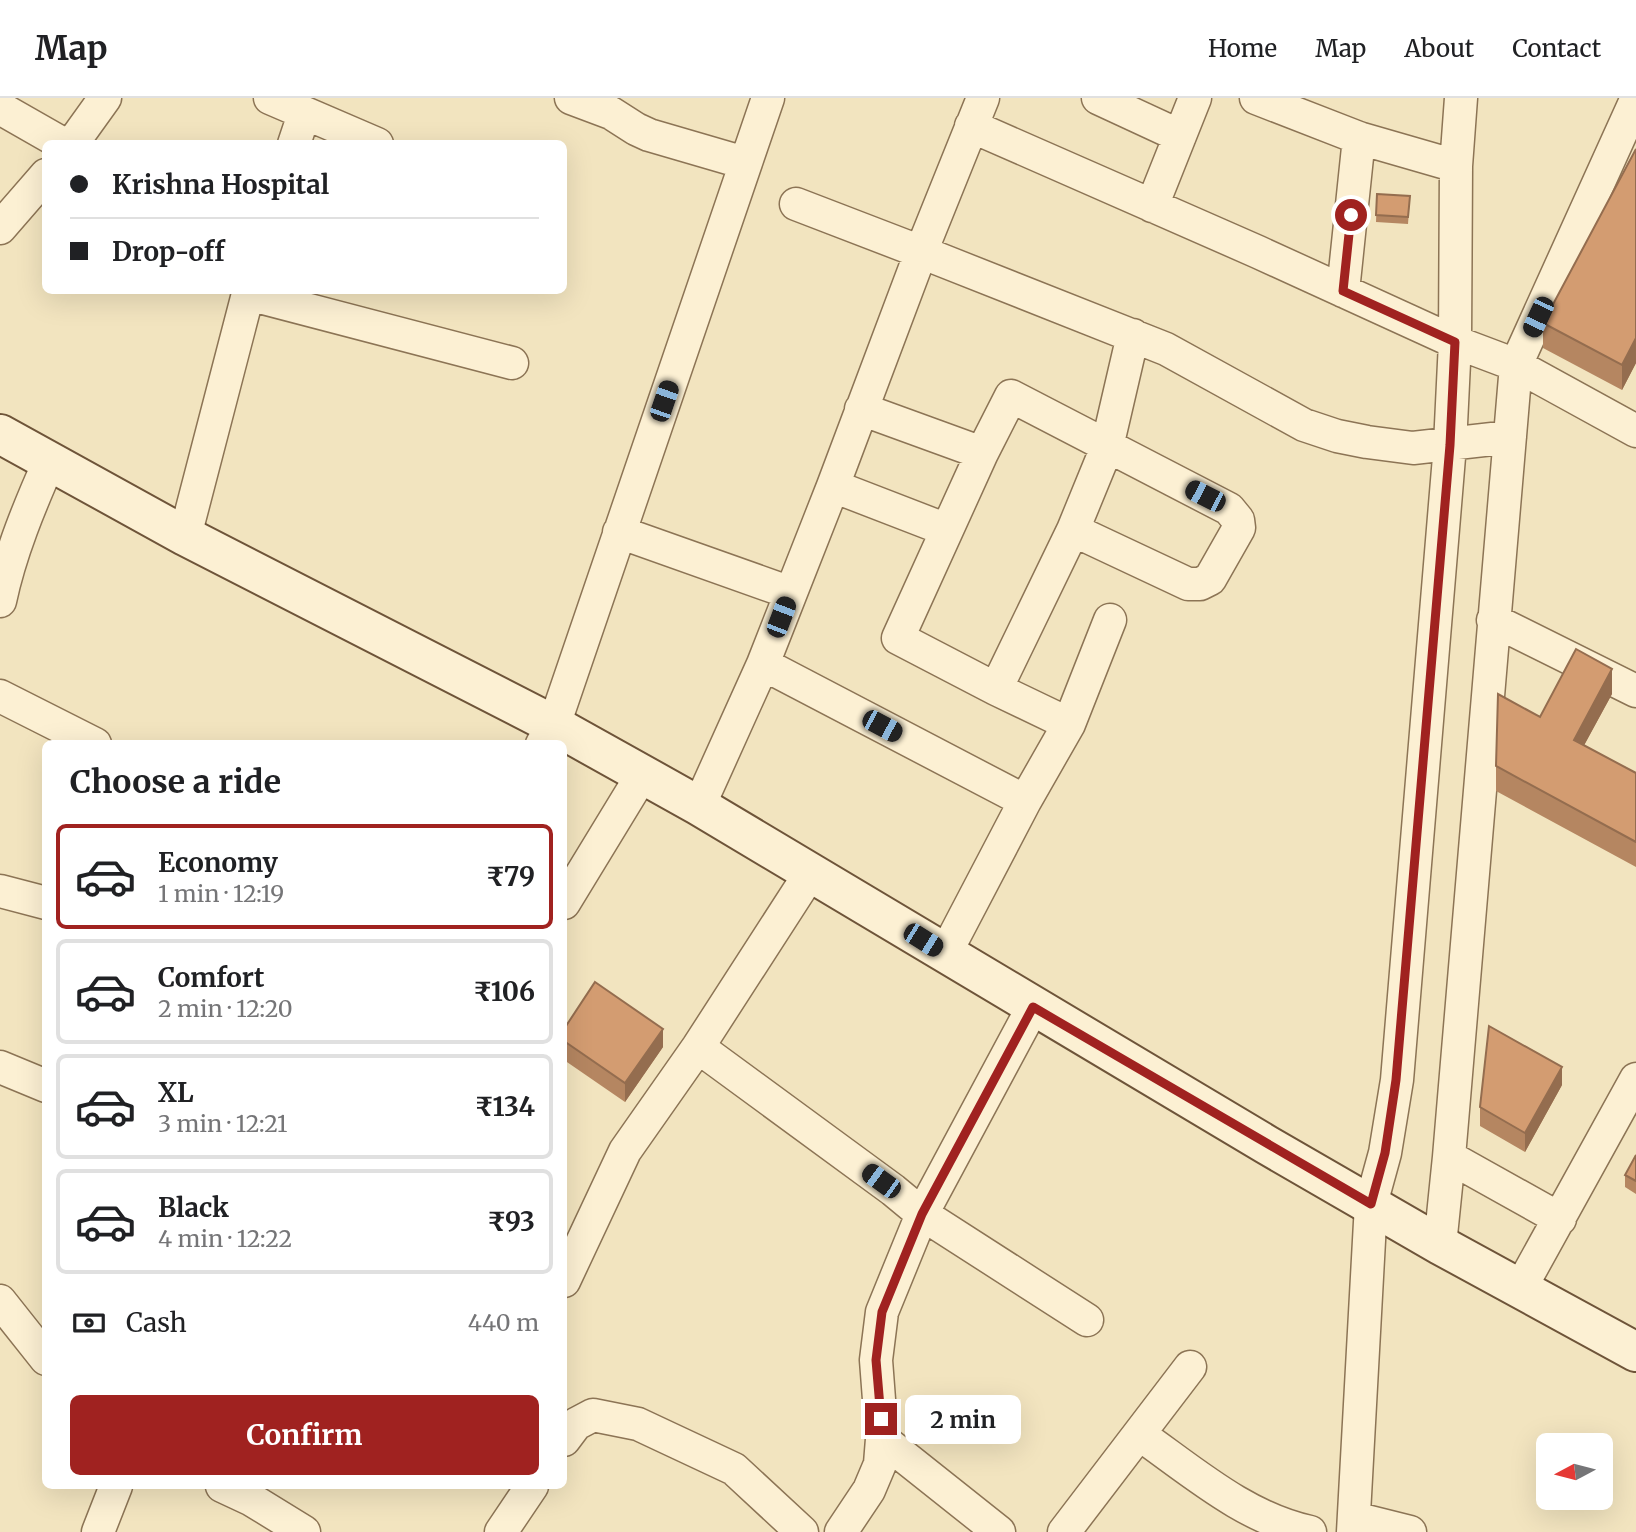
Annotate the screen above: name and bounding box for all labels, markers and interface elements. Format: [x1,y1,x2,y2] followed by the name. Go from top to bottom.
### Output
[35,28,108,69] text: Map
[1208,33,1277,64] text: Home
[1315,33,1366,64] text: Map
[1404,33,1474,64] text: About
[1512,33,1601,64] text: Contact
[112,168,329,201] text: Krishna Hospital
[1335,199,1367,231] route start
[112,235,225,268] text: Drop-off
[1520,294,1557,340] car
[648,378,681,424] car
[1182,477,1229,515] car
[764,594,799,640] car
[859,707,906,745] car
[70,762,281,802] text: Choose a ride
[74,845,137,908] icon: car
[158,846,278,879] text: Economy
[486,860,535,893] text: ₹79
[158,879,284,908] text: 1 min · 12:19
[900,920,947,960] car
[74,960,137,1023] icon: car
[158,961,264,994] text: Comfort
[473,975,535,1008] text: ₹106
[158,994,293,1023] text: 2 min · 12:20
[74,1075,137,1138] icon: car
[158,1076,194,1109] text: XL
[475,1090,535,1123] text: ₹134
[158,1109,287,1138] text: 3 min · 12:21
[858,1160,905,1202] car
[74,1190,137,1253] icon: car
[158,1191,229,1224] text: Black
[487,1205,535,1238] text: ₹93
[158,1224,292,1253] text: 4 min · 12:22
[70,1304,108,1342] icon: cash
[126,1306,187,1339] text: Cash
[468,1308,539,1337] text: 440 m
[906,1394,1021,1444] callout: 2 min
[70,1395,539,1475] button: Confirm
[865,1403,897,1435] route end
[930,1405,996,1434] text: 2 min
[1536,1433,1614,1510] north arrow
[1536,1433,1613,1510] map controls

